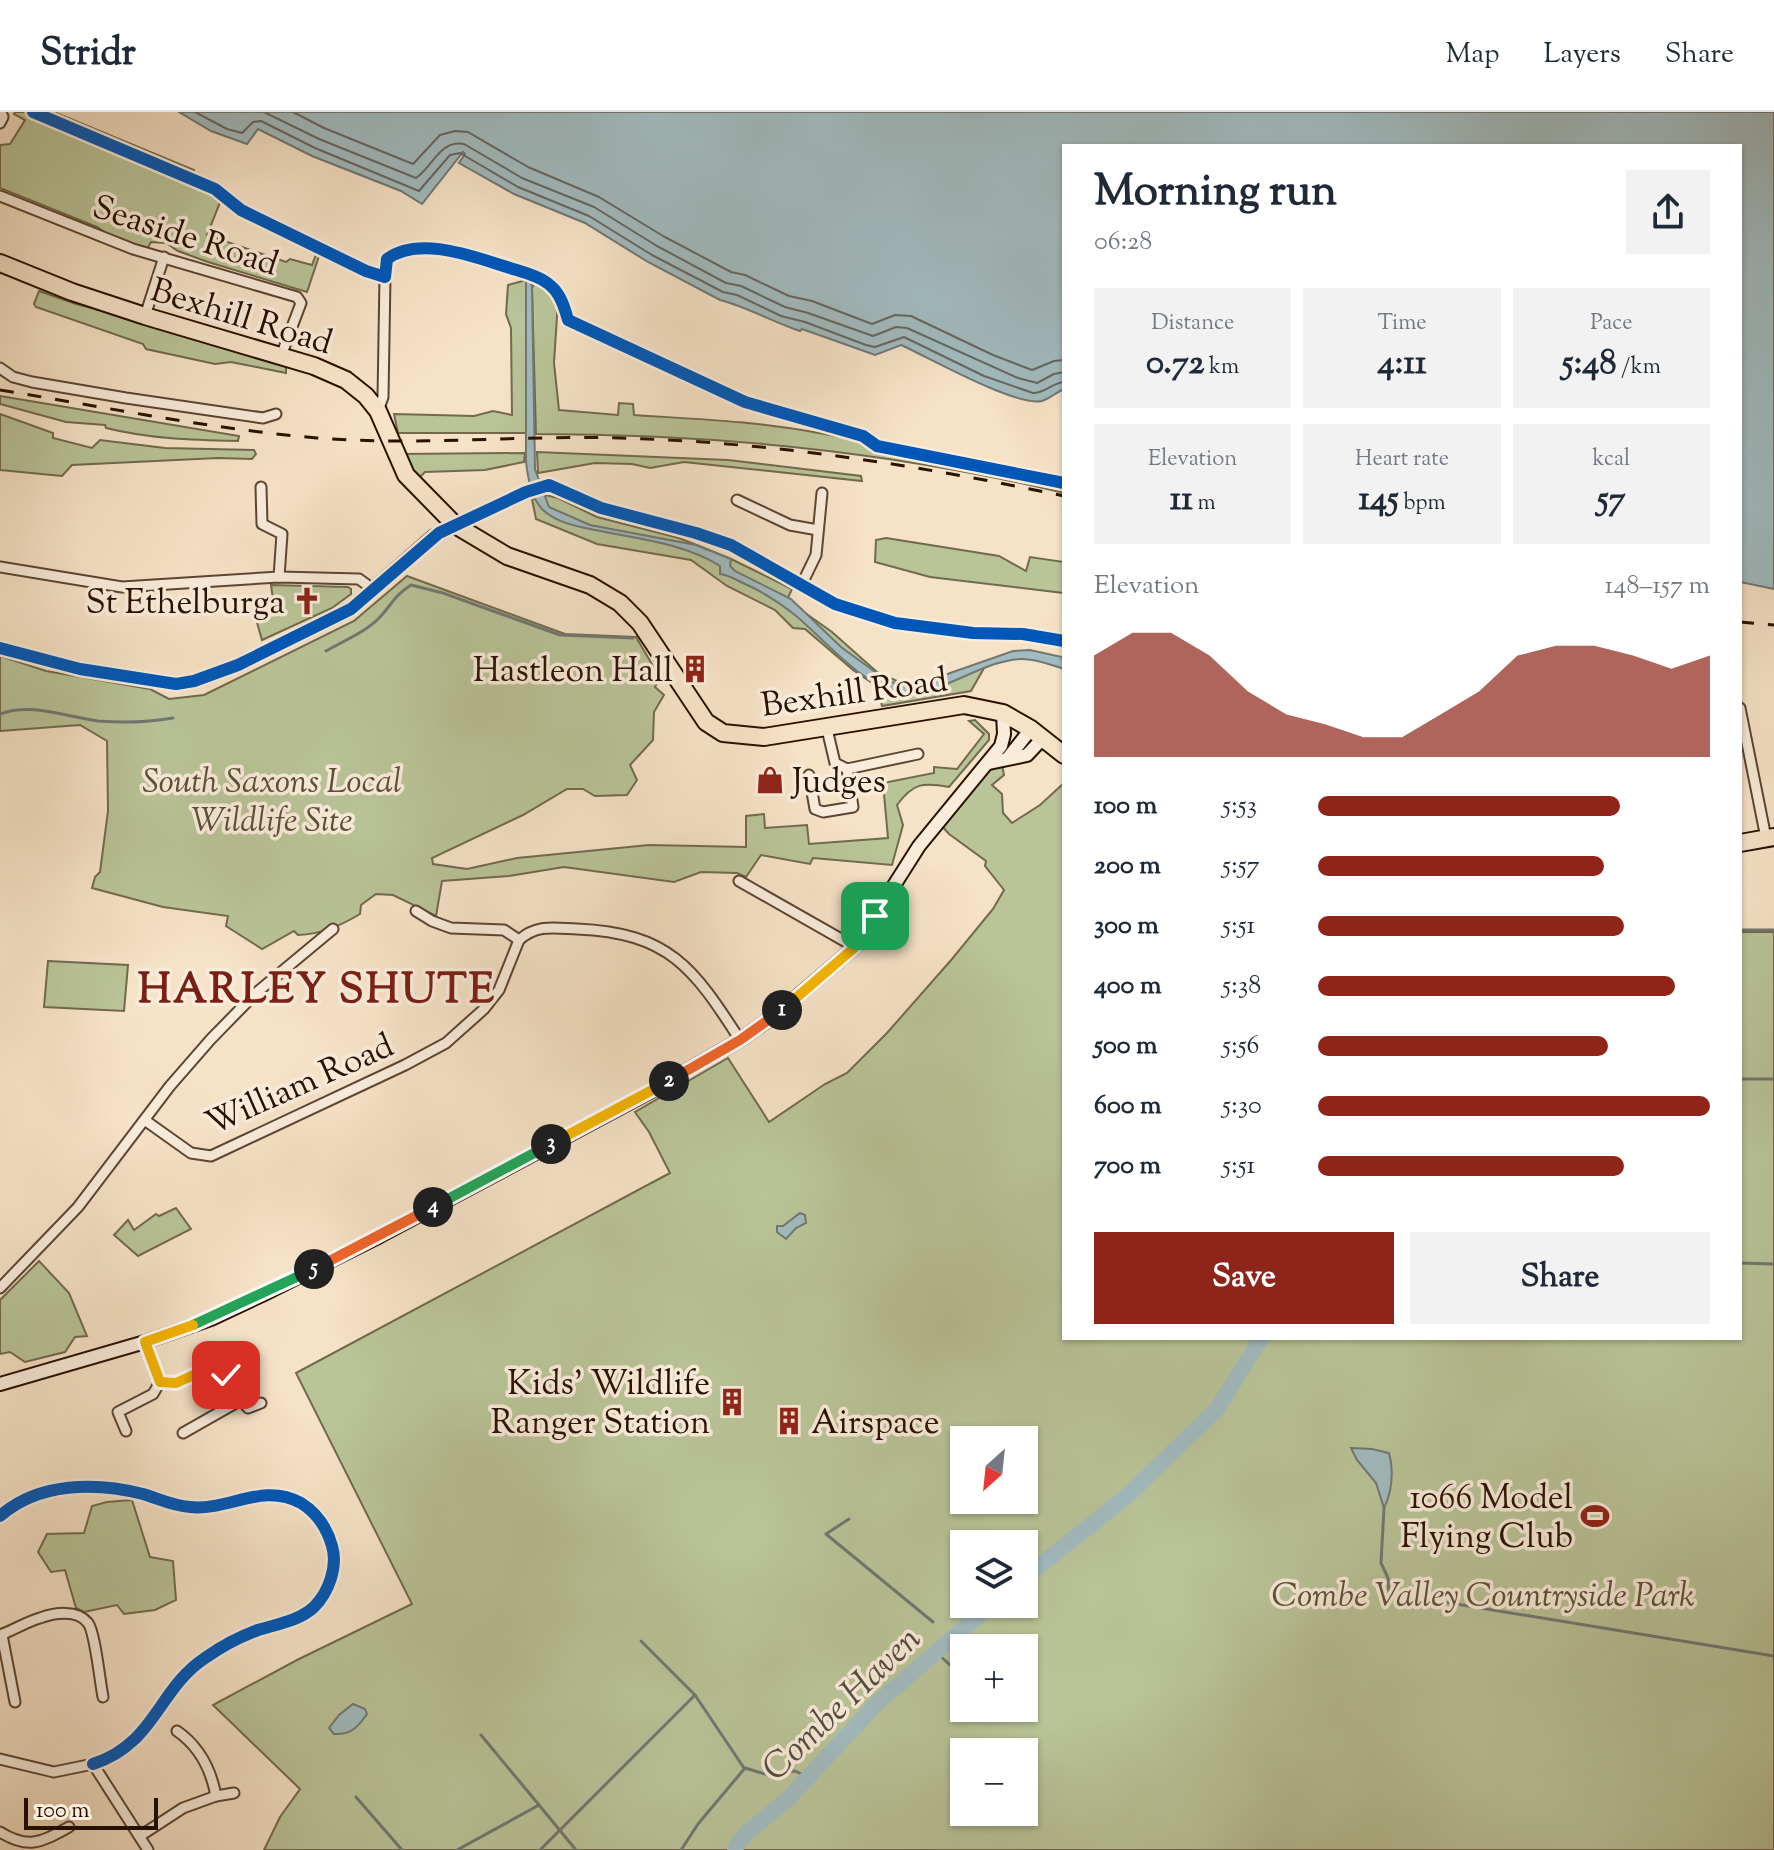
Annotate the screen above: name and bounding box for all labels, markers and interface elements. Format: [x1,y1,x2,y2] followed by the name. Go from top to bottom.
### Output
[40,28,136,82] text: Stridr
[1446,35,1499,75] text: Map
[1543,35,1621,75] text: Layers
[1665,35,1734,75] text: Share
[1094,162,1337,225] text: Morning run
[1626,170,1710,254] button: share
[86,184,284,290] street label: Seaside Road
[1094,224,1152,261] text: 06:28
[144,267,338,369] street label: Bexhill Road
[1151,308,1234,340] text: Distance
[1378,308,1426,340] text: Time
[1590,308,1632,340] text: Pace
[1146,340,1204,389] text: 0.72
[1377,340,1427,389] text: 4:11
[1562,340,1616,389] text: 5:48
[1204,352,1239,384] text: km
[1616,352,1661,384] text: /km
[1148,444,1237,476] text: Elevation
[1355,444,1449,476] text: Heart rate
[1592,444,1630,476] text: kcal
[1170,476,1193,525] text: 11
[1358,476,1399,525] text: 145
[1597,476,1626,525] text: 57
[1193,488,1216,520] text: m
[1399,488,1446,520] text: bpm
[1094,568,1199,605] text: Elevation
[1605,568,1710,605] text: 148–157 m
[85,580,285,629] place label: St Ethelburga
[292,586,322,616] church icon: St Ethelburga
[473,648,673,697] place label: Hastleon Hall
[680,654,710,684] building icon: Hastleon Hall
[758,657,951,732] street label: Bexhill Road
[142,759,402,847] park label: South Saxons Local Wildlife Site
[790,759,886,808] place label: Judges
[755,765,785,795] shop icon: Judges
[1094,788,1157,825] text: 100 m
[1222,788,1257,825] text: 5:53
[1094,848,1161,885] text: 200 m
[1222,848,1260,885] text: 5:57
[841,882,909,950] pin
[853,894,897,938] icon: arrive
[1094,908,1159,945] text: 300 m
[1222,908,1255,945] text: 5:51
[138,962,496,1022] district label: HARLEY SHUTE
[1094,968,1161,1005] text: 400 m
[1222,968,1261,1005] text: 5:38
[762,990,802,1030] pin: 1
[778,994,786,1026] text: 1
[198,1023,402,1150] street label: William Road
[1094,1028,1157,1065] text: 500 m
[1222,1028,1259,1065] text: 5:56
[649,1061,689,1101] pin: 2
[664,1065,674,1097] text: 2
[1094,1088,1161,1125] text: 600 m
[1222,1088,1262,1125] text: 5:30
[531,1124,571,1164] pin: 3
[547,1128,555,1160] text: 3
[1094,1148,1161,1185] text: 700 m
[1222,1148,1255,1185] text: 5:51
[413,1187,453,1227] pin: 4
[427,1191,439,1223] text: 4
[1094,1232,1394,1324] button: Save
[1410,1232,1710,1324] button: Share
[294,1249,334,1289] pin: 5
[310,1253,318,1285] text: 5
[192,1341,260,1409] pin
[204,1353,248,1397] icon: check
[491,1361,710,1449] place label: Kids' Wildlife Ranger Station
[717,1387,747,1417] building icon: Kids' Wildlife Ranger Station
[811,1400,940,1449] place label: Airspace
[774,1406,804,1436] building icon: Airspace
[950,1426,1038,1514] north arrow
[950,1426,1038,1826] map controls
[1400,1475,1573,1563] place label: 1066 Model Flying Club
[1580,1501,1610,1531] sports icon: 1066 Model Flying Club
[950,1530,1038,1618] button: layers
[1271,1573,1695,1622] park label: Combe Valley Countryside Park
[751,1615,934,1794] water label: Combe Haven
[950,1634,1038,1722] button: +
[950,1738,1038,1826] button: −
[24,1794,158,1830] scale bar
[36,1796,89,1828] text: 100 m

